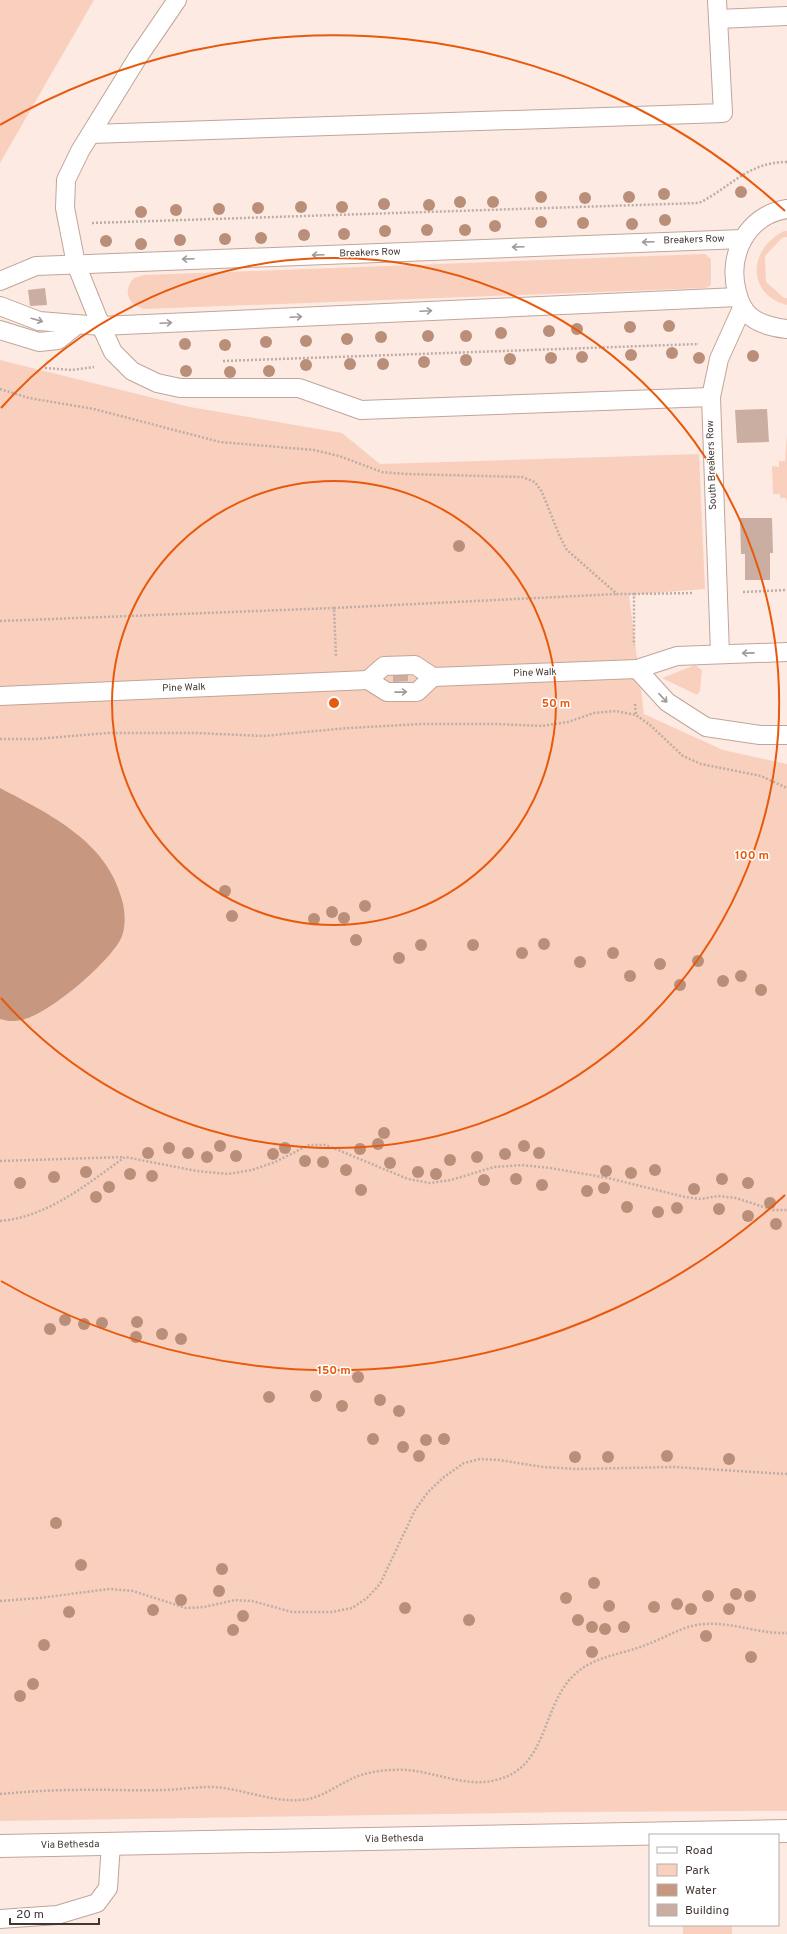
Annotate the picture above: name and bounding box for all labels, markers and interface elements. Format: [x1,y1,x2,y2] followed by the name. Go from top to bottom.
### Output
[663,232,725,248] street label: Breakers Row
[642,238,655,246] one-way arrow
[512,243,525,251] one-way arrow
[339,245,401,261] street label: Breakers Row
[312,251,325,258] one-way arrow
[182,256,195,263] one-way arrow
[419,308,432,315] one-way arrow
[289,313,302,321] one-way arrow
[30,317,43,324] one-way arrow
[159,319,172,327] one-way arrow
[704,420,720,510] street label: South Breakers Row
[742,649,755,657] one-way arrow
[513,666,557,680] street label: Pine Walk
[162,681,206,695] street label: Pine Walk
[394,688,407,696] one-way arrow
[658,693,668,703] one-way arrow
[327,696,341,710] centre of rings
[542,696,570,712] text: 50 m
[735,848,769,864] text: 100 m
[317,1363,351,1379] text: 150 m
[365,1832,423,1846] street label: Via Bethesda
[649,1834,779,1926] legend
[41,1838,99,1852] street label: Via Bethesda
[685,1843,713,1859] text: Road
[685,1863,710,1879] text: Park
[685,1883,717,1899] text: Water
[10,1900,99,1926] scale bar
[685,1903,729,1919] text: Building
[16,1907,44,1923] text: 20 m

